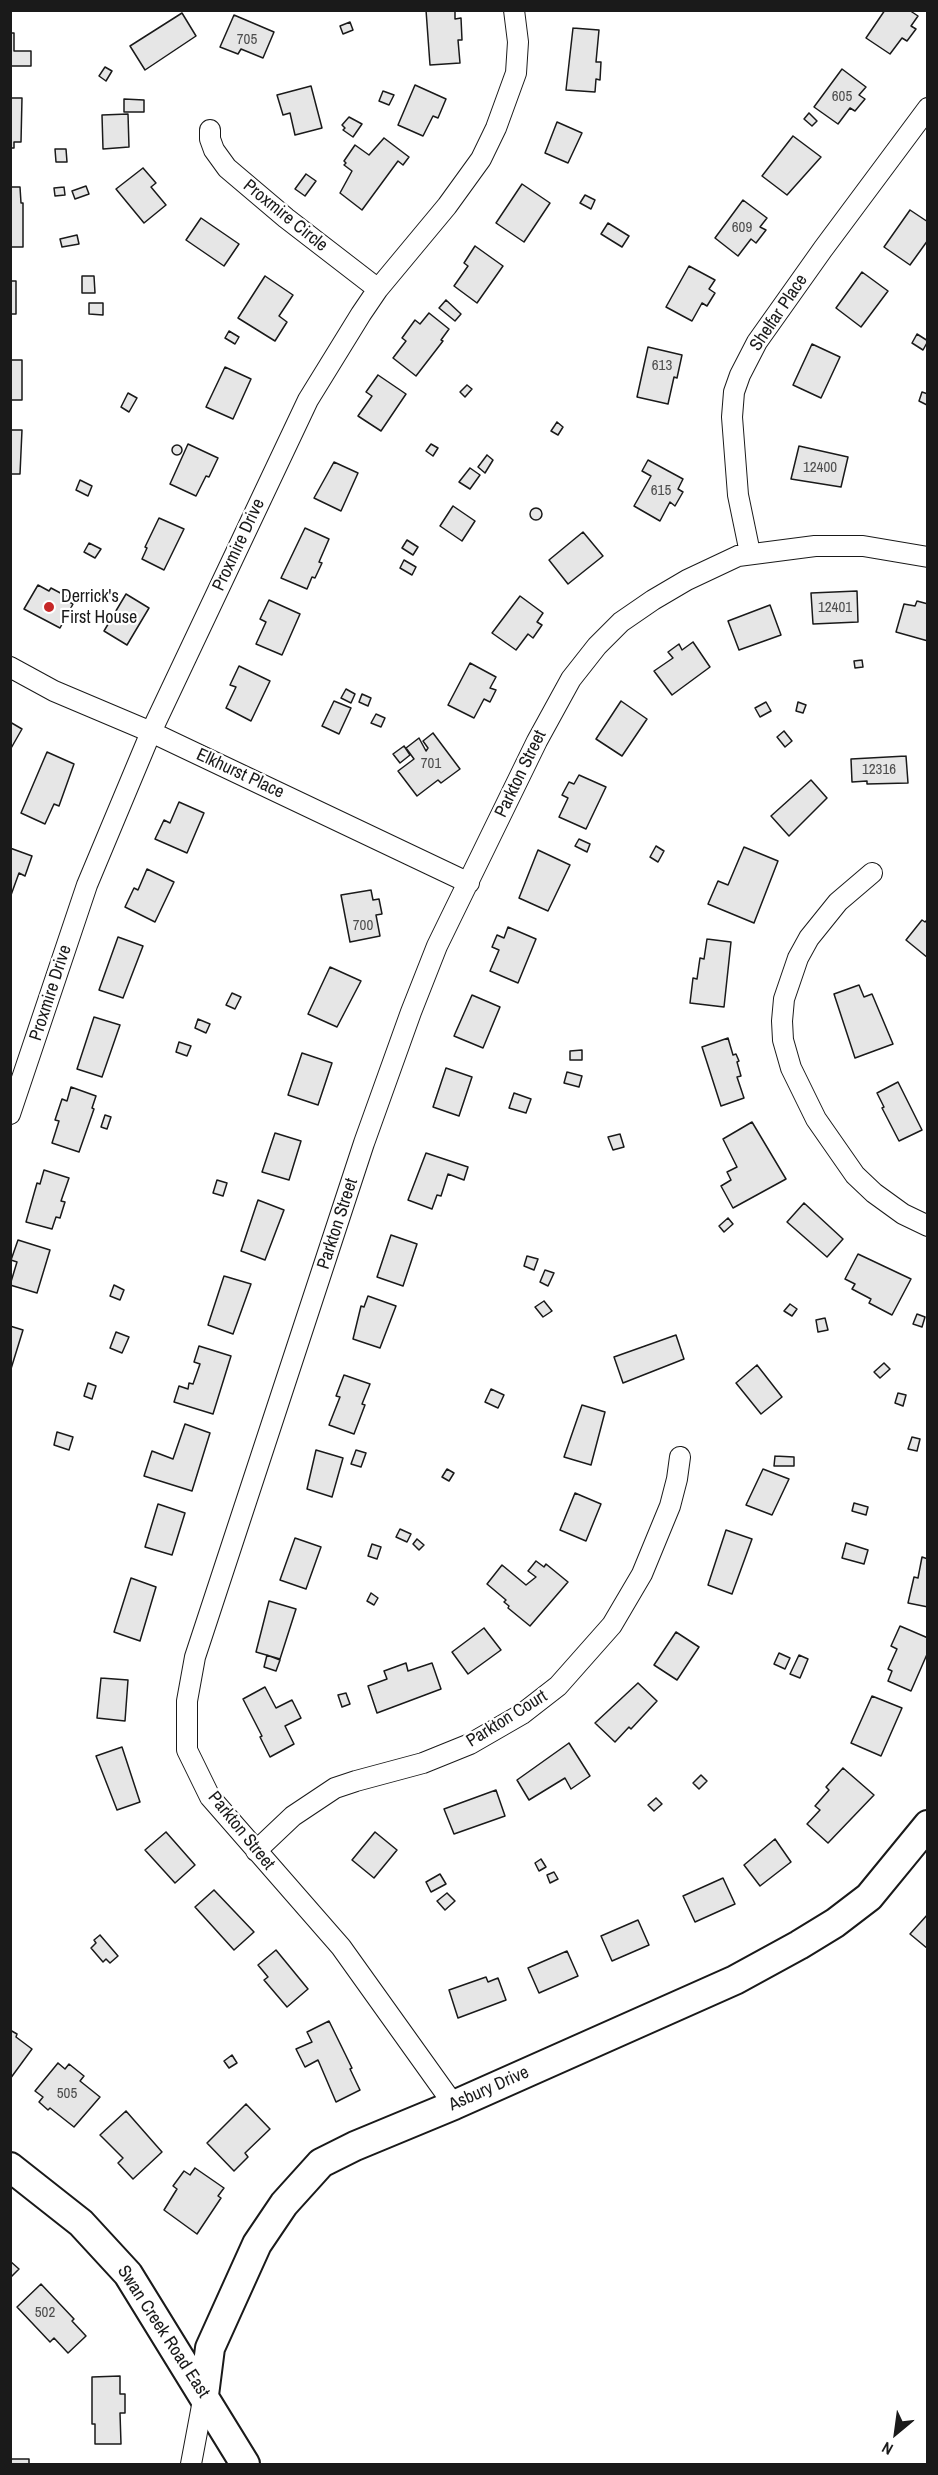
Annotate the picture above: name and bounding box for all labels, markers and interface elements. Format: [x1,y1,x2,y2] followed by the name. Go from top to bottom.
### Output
[237,31,257,49] house number: 705
[832,88,852,106] house number: 605
[238,175,332,257] street label: Proxmire Circle
[732,219,752,237] house number: 609
[746,271,812,355] street label: Shelfar Place
[652,357,672,375] house number: 613
[803,459,837,477] house number: 12400
[651,482,671,500] house number: 615
[208,495,270,595] street label: Proxmire Drive
[61,586,137,628] place label: Derrick's First House
[818,599,852,617] house number: 12401
[42,600,56,614] marker: Derrick's First House
[491,727,551,821] street label: Parkton Street
[193,744,287,804] street label: Elkhurst Place
[421,755,441,773] house number: 701
[862,761,896,779] house number: 12316
[353,917,373,935] house number: 700
[25,942,77,1044] street label: Proxmire Drive
[313,1176,363,1272] street label: Parkton Street
[463,1686,551,1752] street label: Parkton Court
[203,1788,279,1874] street label: Parkton Street
[446,2062,532,2116] street label: Asbury Drive
[57,2085,77,2103] house number: 505
[112,2262,214,2402] street label: Swan Creek Road East
[35,2304,55,2322] house number: 502
[866,2403,926,2463] north arrow
[878,2437,897,2461] text: N

